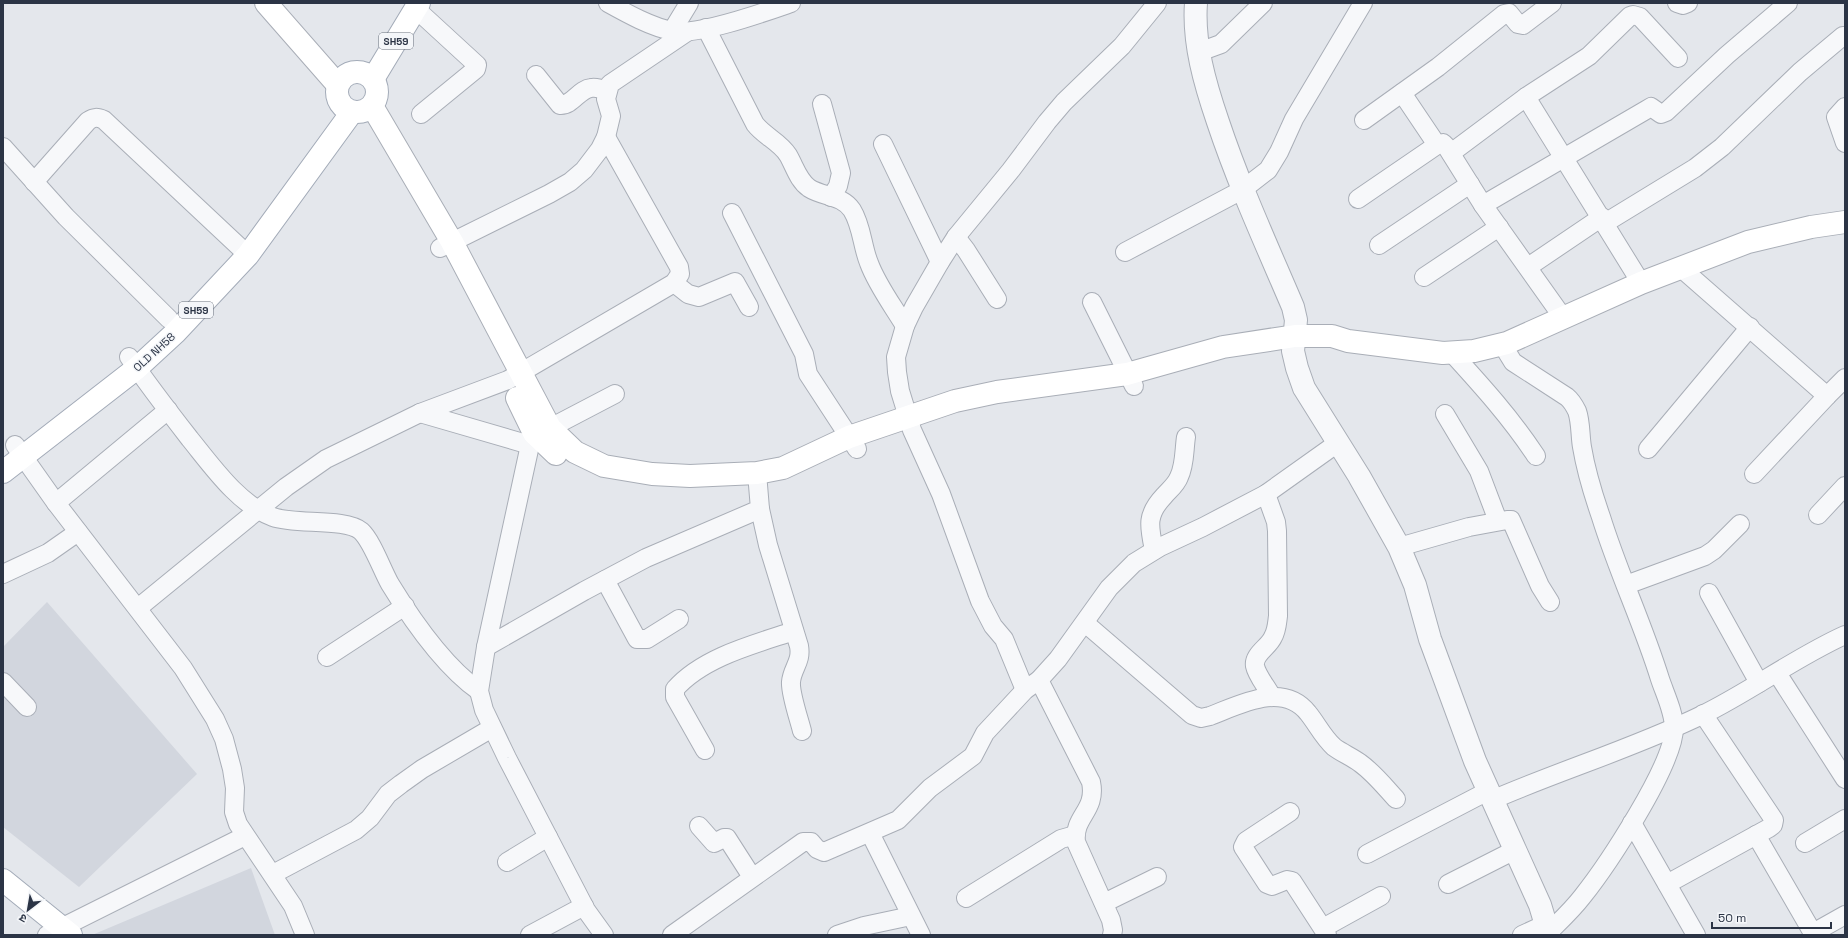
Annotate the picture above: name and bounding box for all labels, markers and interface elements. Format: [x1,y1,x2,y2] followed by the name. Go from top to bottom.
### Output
[379,33,413,49] road number: SH59
[179,302,213,318] road number: SH59
[130,329,178,374] street label: OLD NH58
[8,890,48,930] north arrow
[1712,904,1831,930] scale bar
[1718,910,1746,926] text: 50 m
[16,911,29,926] text: उ

